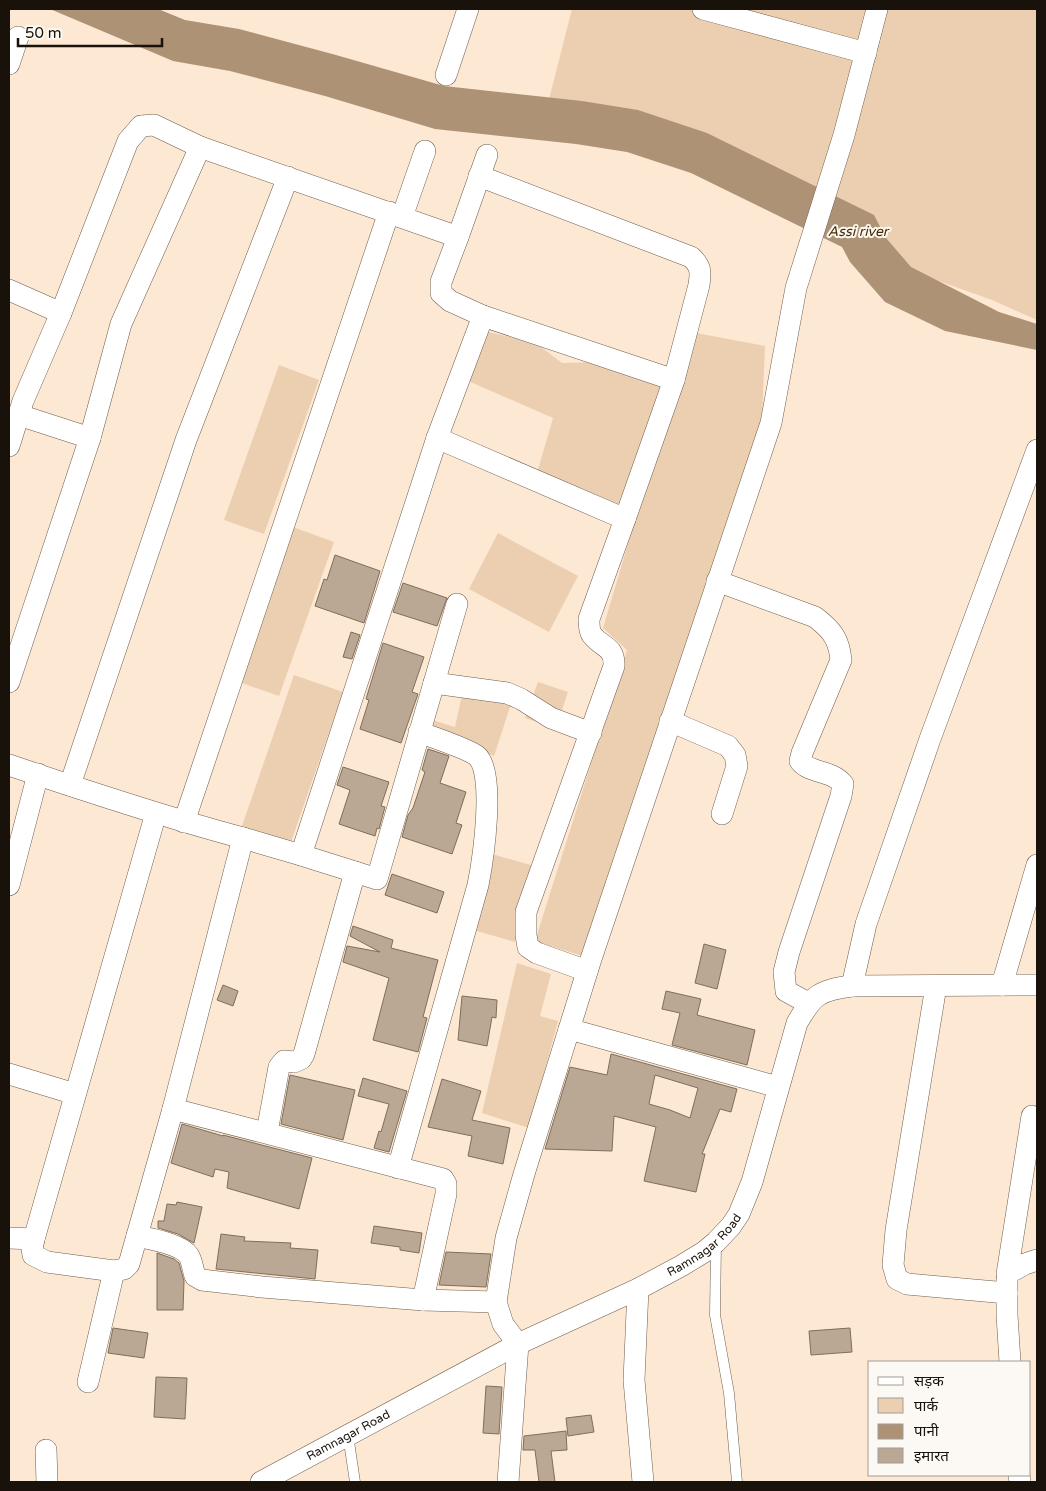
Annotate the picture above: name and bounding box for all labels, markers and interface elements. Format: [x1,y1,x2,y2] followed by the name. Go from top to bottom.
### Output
[18,15,161,47] scale bar
[25,24,62,42] text: 50 m
[828,223,890,240] water label: Assi river
[665,1211,744,1279] street label: Ramnagar Road
[868,1361,1031,1476] legend
[914,1372,944,1390] text: सड़क
[914,1397,938,1415] text: पार्क
[304,1407,392,1463] street label: Ramnagar Road
[914,1422,940,1440] text: पानी
[914,1447,949,1465] text: इमारत

